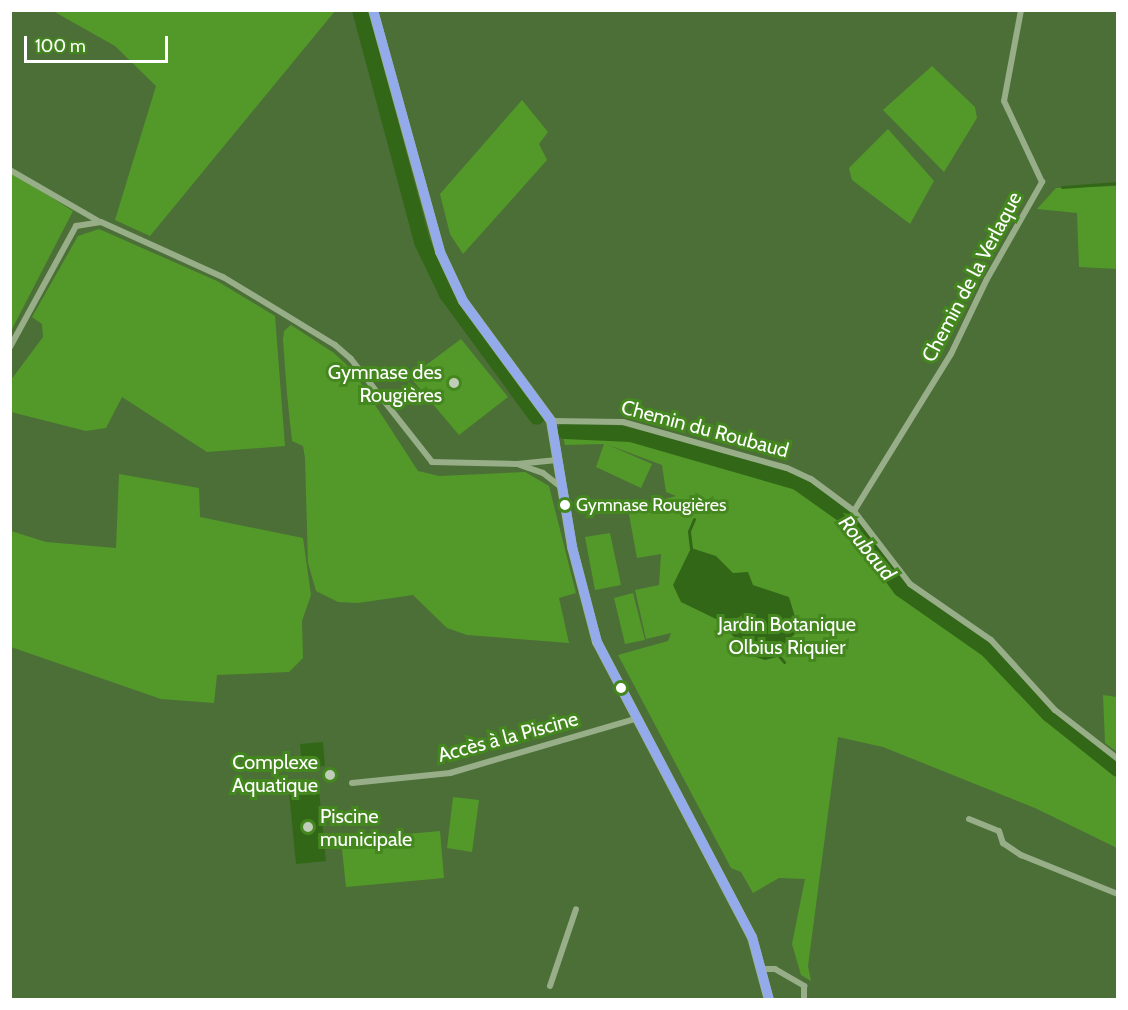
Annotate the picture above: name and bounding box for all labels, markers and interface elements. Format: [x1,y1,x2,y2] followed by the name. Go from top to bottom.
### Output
[27,24,171,62] scale bar
[35,35,86,57] text: 100 m
[917,188,1027,366] street label: Chemin de la Verlaque
[328,360,442,407] place label: Gymnase des Rougières
[447,376,461,390] marker: Gymnase des Rougières
[619,395,791,463] street label: Chemin du Roubaud
[576,494,726,516] place label: Gymnase Rougières
[559,499,571,511] marker: Gymnase Rougières
[833,510,901,586] water label: Roubaud
[718,612,856,659] park label: Jardin Botanique Olbius Riquier
[615,682,627,694] unlabelled marker
[435,707,581,767] street label: Accès à la Piscine
[232,751,318,798] place label: Complexe Aquatique
[323,768,337,782] marker: Complexe Aquatique
[320,804,412,851] place label: Piscine municipale
[301,820,315,834] marker: Piscine municipale

